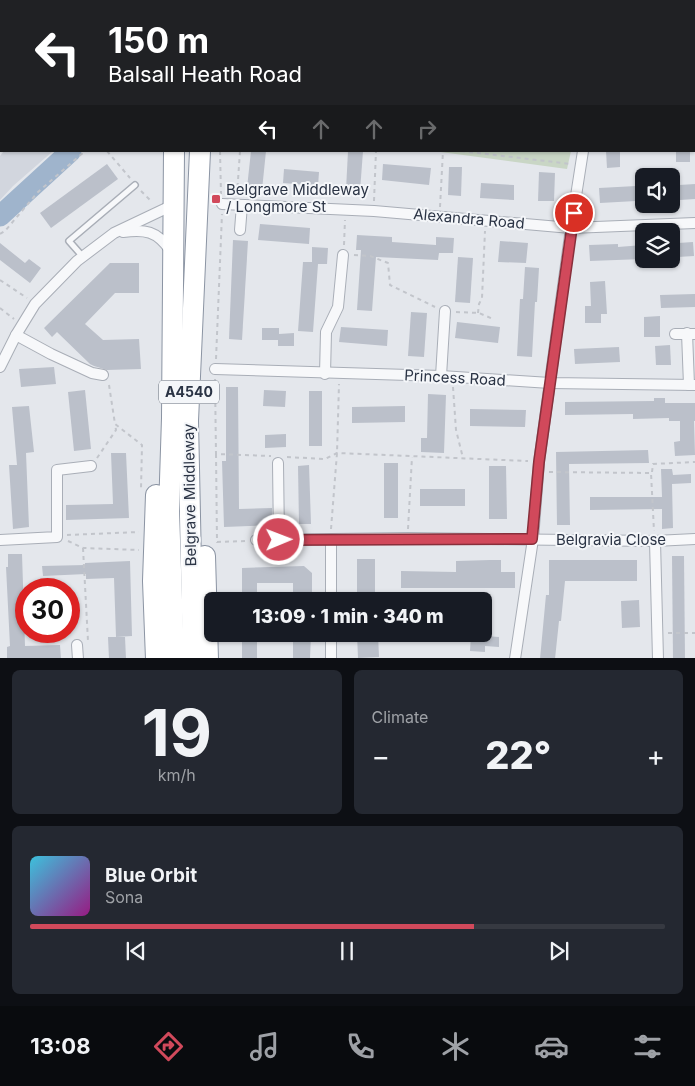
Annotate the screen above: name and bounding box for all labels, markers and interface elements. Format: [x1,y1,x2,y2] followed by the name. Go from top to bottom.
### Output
[108,19,209,61] text: 150 m
[25,20,90,85] icon: left
[108,61,302,87] text: Balsall Heath Road
[254,115,282,143] icon: left
[307,115,335,143] icon: ahead
[360,115,388,143] icon: ahead
[413,115,441,143] icon: right
[635,168,680,268] map controls
[635,168,680,213] button: sound
[226,180,369,216] place label: Belgrave Middleway / Longmore St
[553,192,595,234] pin
[210,193,222,205] marker: Belgrave Middleway / Longmore St
[560,199,588,227] icon: arrive
[413,204,525,233] street label: Alexandra Road
[635,223,680,268] button: layers
[404,365,506,390] street label: Princess Road
[159,381,219,404] road number: A4540
[179,423,200,567] street label: Belgrave Middleway
[252,513,304,565] position arrow
[556,530,666,549] street label: Belgravia Close
[15,578,80,643] speed limit sign: 30
[252,605,444,628] text: 13:09 · 1 min · 340 m
[142,693,212,772] text: 19
[372,707,428,727] text: Climate
[485,732,551,778] text: 22°
[372,739,390,773] text: −
[646,739,665,773] text: +
[158,765,196,785] text: km/h
[105,864,197,887] text: Blue Orbit
[105,887,143,907] text: Sona
[122,937,150,965] icon: previous
[333,937,361,965] icon: pause
[545,937,573,965] icon: next
[151,1029,186,1064] icon: directions
[247,1029,282,1064] icon: music
[343,1029,378,1064] icon: phone
[438,1029,473,1064] icon: climate
[534,1029,569,1064] icon: car
[630,1029,665,1064] icon: filters
[30,1033,91,1059] text: 13:08

